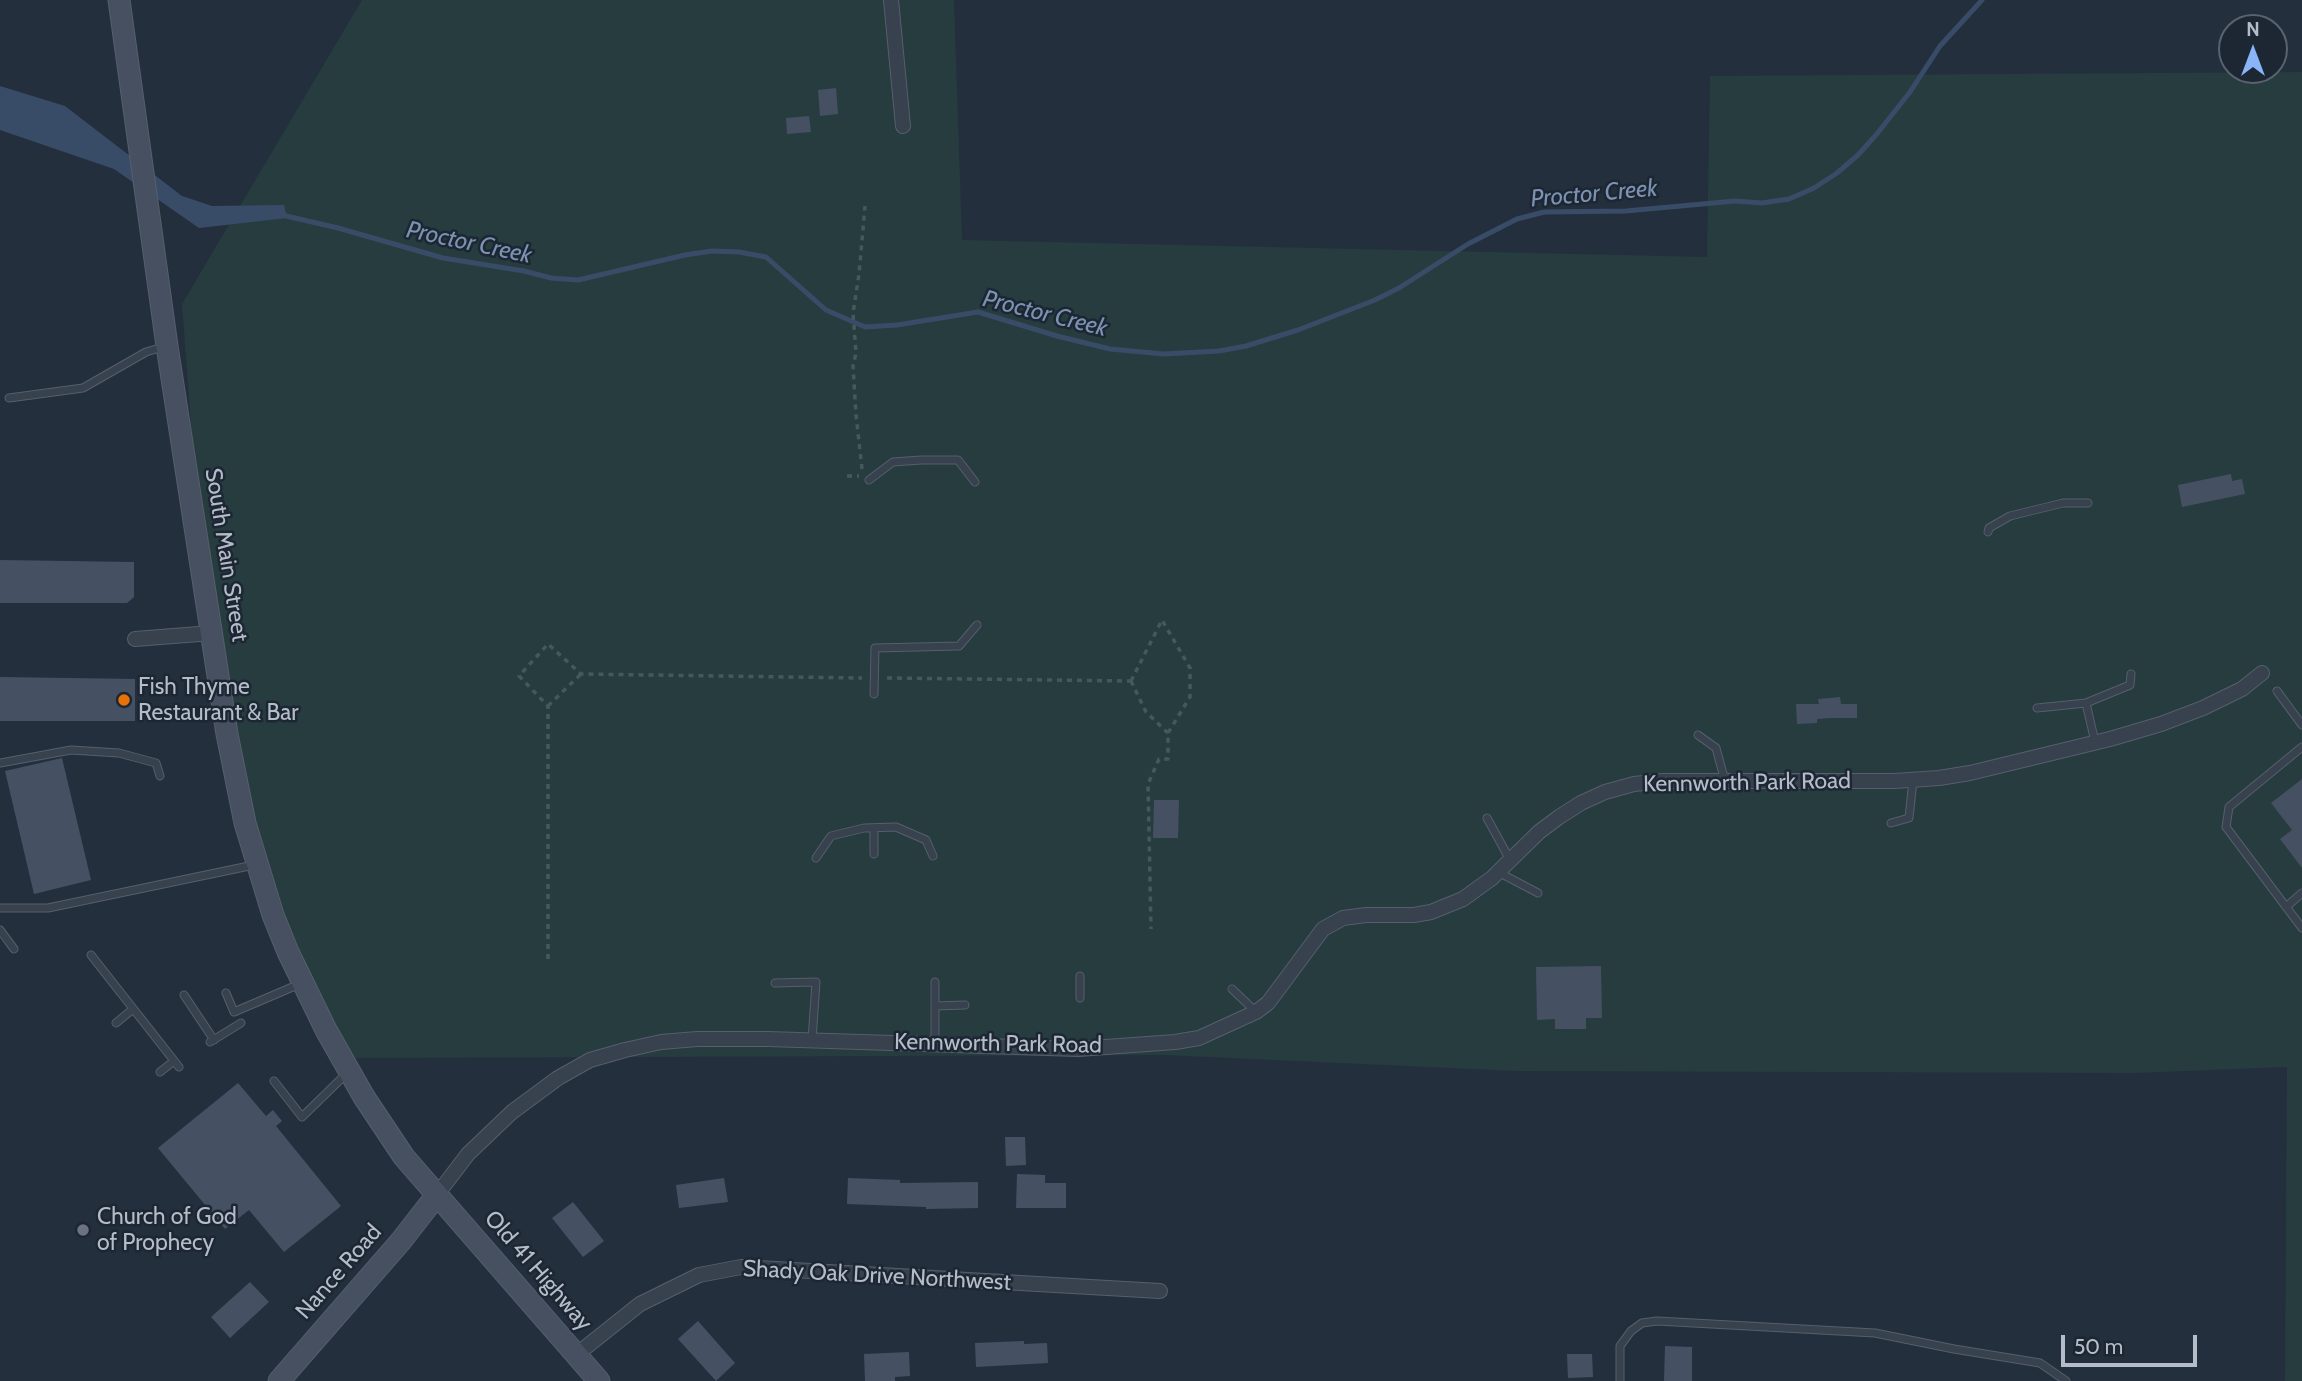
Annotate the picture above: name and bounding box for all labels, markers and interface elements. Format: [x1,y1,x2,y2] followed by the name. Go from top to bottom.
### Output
[2218,14,2288,84] north arrow
[2246,18,2260,41] text: N
[1529,174,1659,214] water label: Proctor Creek
[404,216,534,270] water label: Proctor Creek
[980,285,1110,343] water label: Proctor Creek
[199,466,253,644] street label: South Main Street
[138,673,299,727] place label: Fish Thyme Restaurant & Bar
[116,692,132,708] marker: Fish Thyme Restaurant & Bar
[1643,767,1851,799] street label: Kennworth Park Road
[894,1028,1102,1060] street label: Kennworth Park Road
[97,1203,237,1257] place label: Church of God of Prophecy
[478,1205,598,1337] street label: Old 41 Highway
[290,1219,388,1325] street label: Nance Road
[75,1222,91,1238] marker: Church of God of Prophecy
[742,1255,1012,1297] street label: Shady Oak Drive Northwest
[2064,1322,2200,1366] scale bar
[2074,1334,2123,1359] text: 50 m

